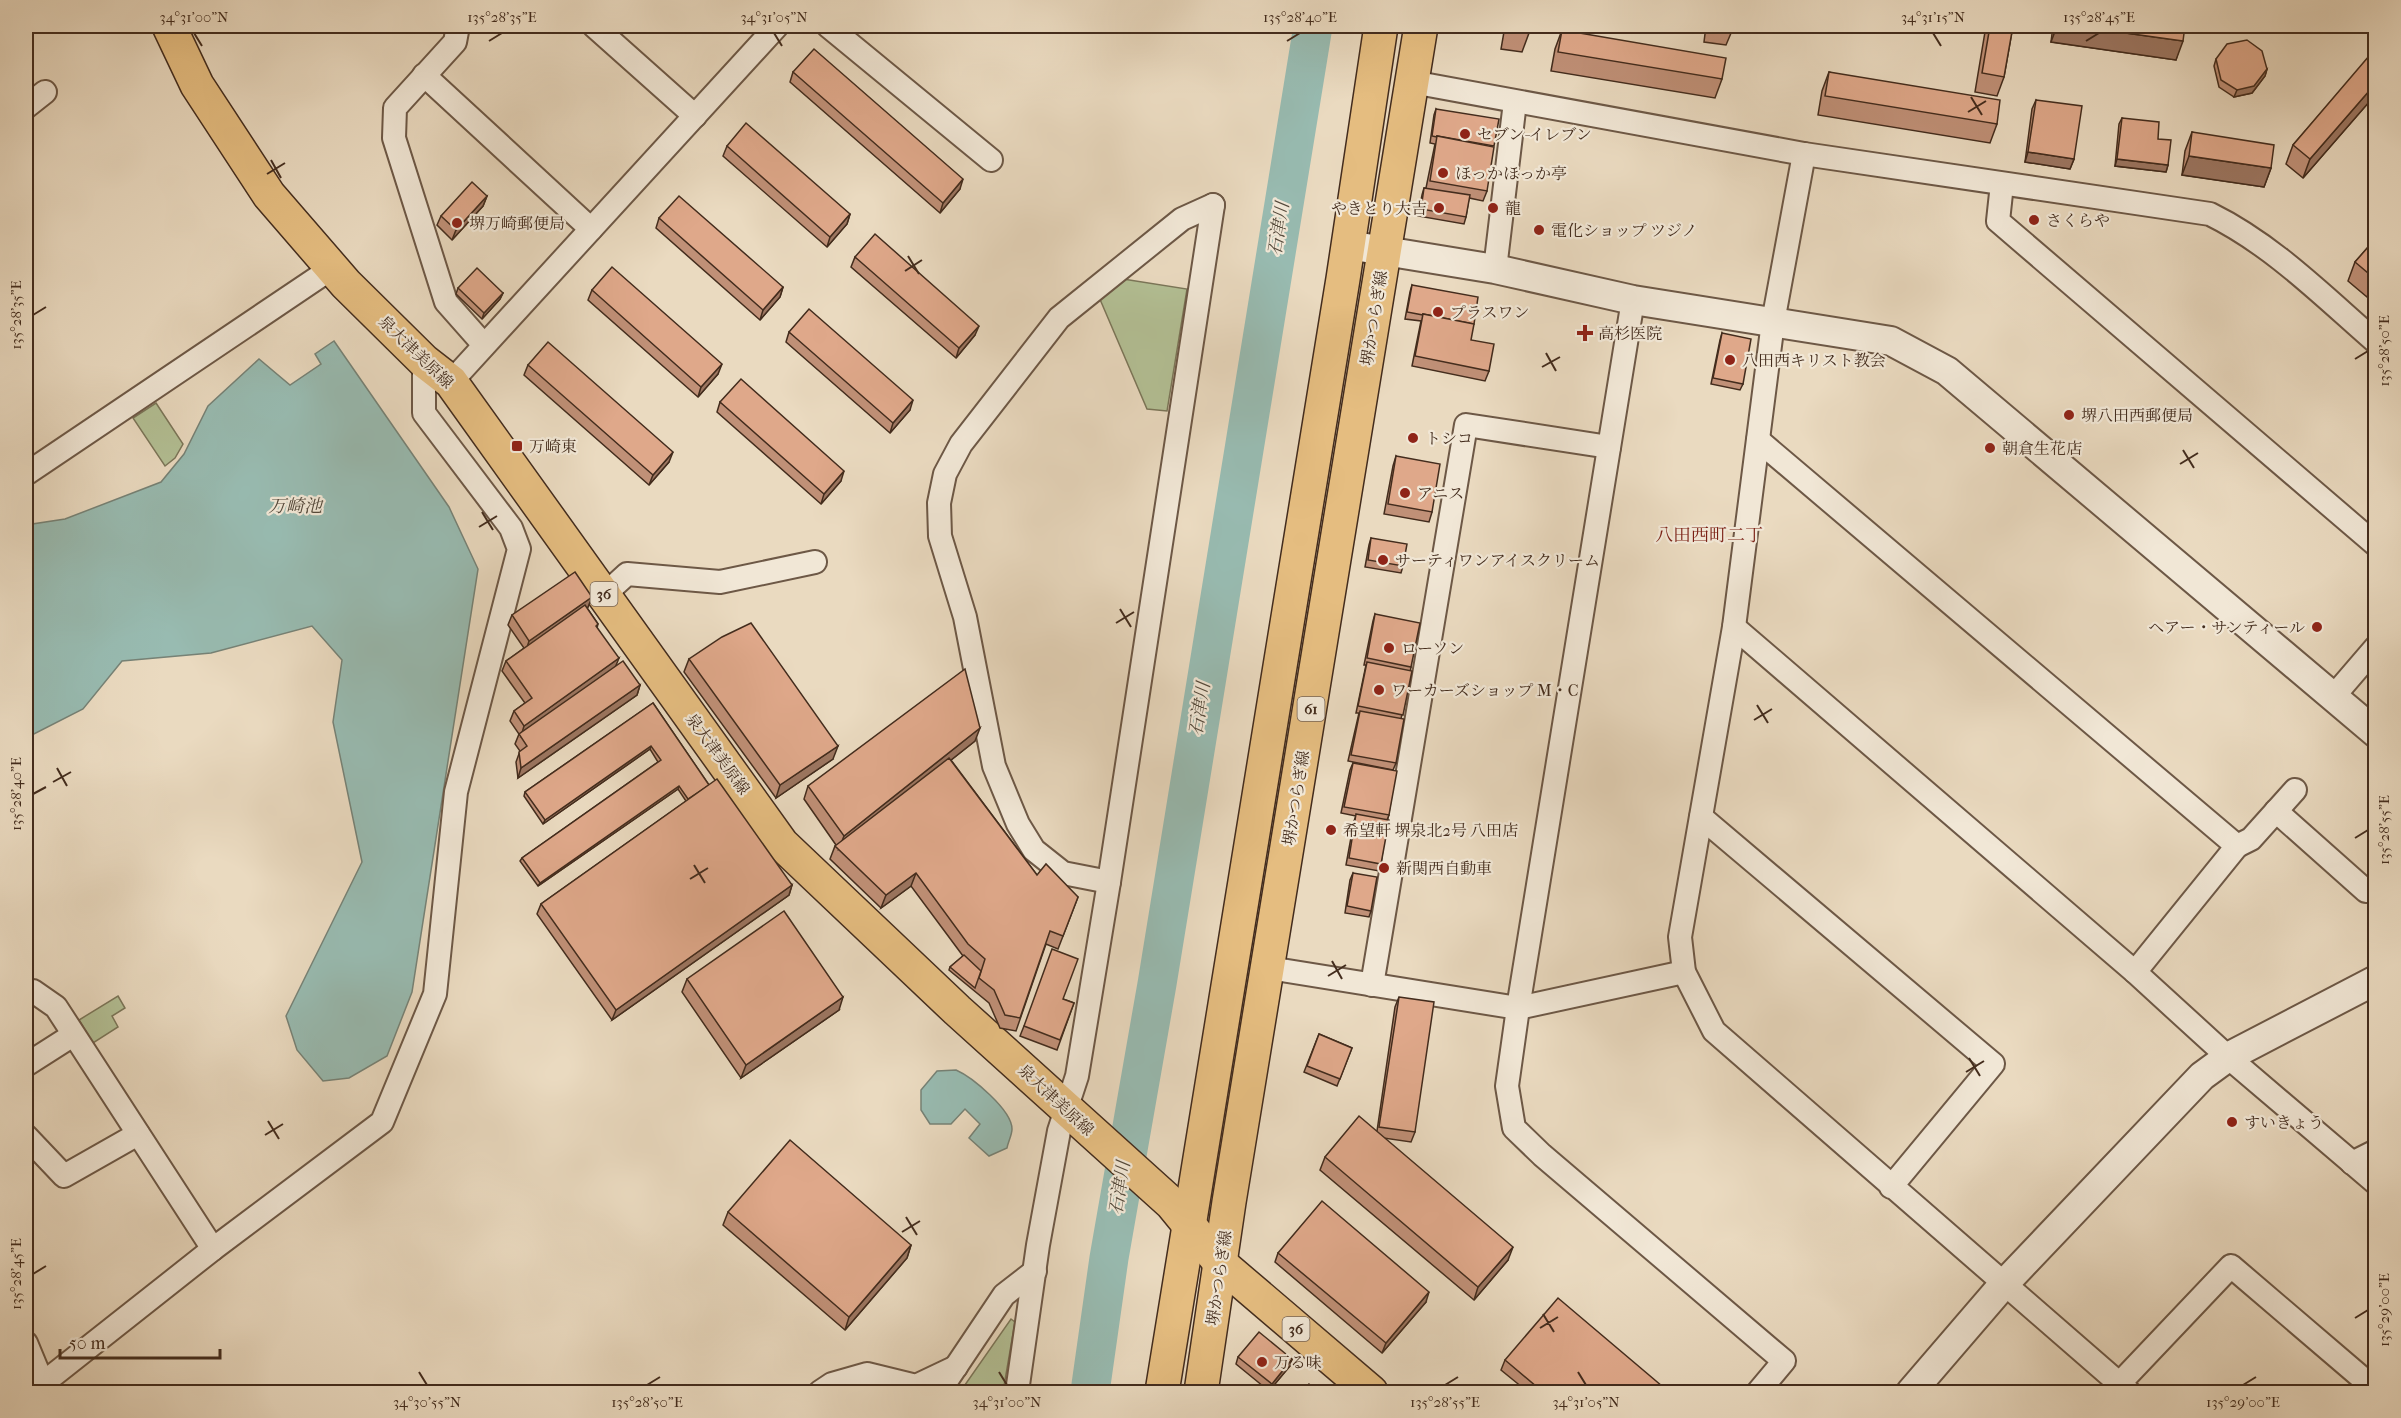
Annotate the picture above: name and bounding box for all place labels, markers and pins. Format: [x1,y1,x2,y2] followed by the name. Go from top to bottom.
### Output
[1477,125,1592,144] place label: セブン-イレブン
[1458,127,1472,141] marker: セブン-イレブン
[1455,164,1567,183] place label: ほっかほっか亭
[1436,166,1450,180] marker: ほっかほっか亭
[1331,199,1427,218] place label: やきとり大吉
[1505,199,1521,218] place label: 龍
[1432,201,1446,215] marker: やきとり大吉
[1486,201,1500,215] marker: 龍
[2046,211,2110,230] place label: さくらや
[2027,213,2041,227] marker: さくらや
[469,214,565,233] place label: 堺万崎郵便局
[450,216,464,230] marker: 堺万崎郵便局
[1551,221,1697,240] place label: 電化ショップ ツジノ
[1532,223,1546,237] marker: 電化ショップ ツジノ
[1450,303,1530,322] place label: プラスワン
[1431,305,1445,319] marker: プラスワン
[1576,324,1594,342] marker: 高杉医院
[1598,324,1662,343] place label: 高杉医院
[1742,351,1886,370] place label: 八田西キリスト教会
[1723,353,1737,367] marker: 八田西キリスト教会
[2081,406,2193,425] place label: 堺八田西郵便局
[2062,408,2076,422] marker: 堺八田西郵便局
[1425,429,1473,448] place label: トシコ
[1406,431,1420,445] marker: トシコ
[529,437,577,456] place label: 万崎東
[510,439,524,453] marker: 万崎東
[2002,439,2082,458] place label: 朝倉生花店
[1983,441,1997,455] marker: 朝倉生花店
[1417,484,1464,503] place label: アニス
[1398,486,1412,500] marker: アニス
[1395,551,1600,570] place label: サーティワンアイスクリーム
[1376,553,1390,567] marker: サーティワンアイスクリーム
[2148,618,2305,637] place label: ヘアー・サンティール
[2310,620,2324,634] marker: ヘアー・サンティール
[1401,639,1464,658] place label: ローソン
[1382,641,1396,655] marker: ローソン
[1391,681,1578,700] place label: ワーカーズショップ M・C
[1372,683,1386,697] marker: ワーカーズショップ M・C
[1343,821,1518,840] place label: 希望軒 堺泉北2号 八田店
[1324,823,1338,837] marker: 希望軒 堺泉北2号 八田店
[1396,859,1492,878] place label: 新関西自動車
[1377,861,1391,875] marker: 新関西自動車
[2244,1113,2324,1132] place label: すいきょう
[2225,1115,2239,1129] marker: すいきょう
[1274,1353,1322,1372] place label: 万る味
[1255,1355,1269,1369] marker: 万る味

